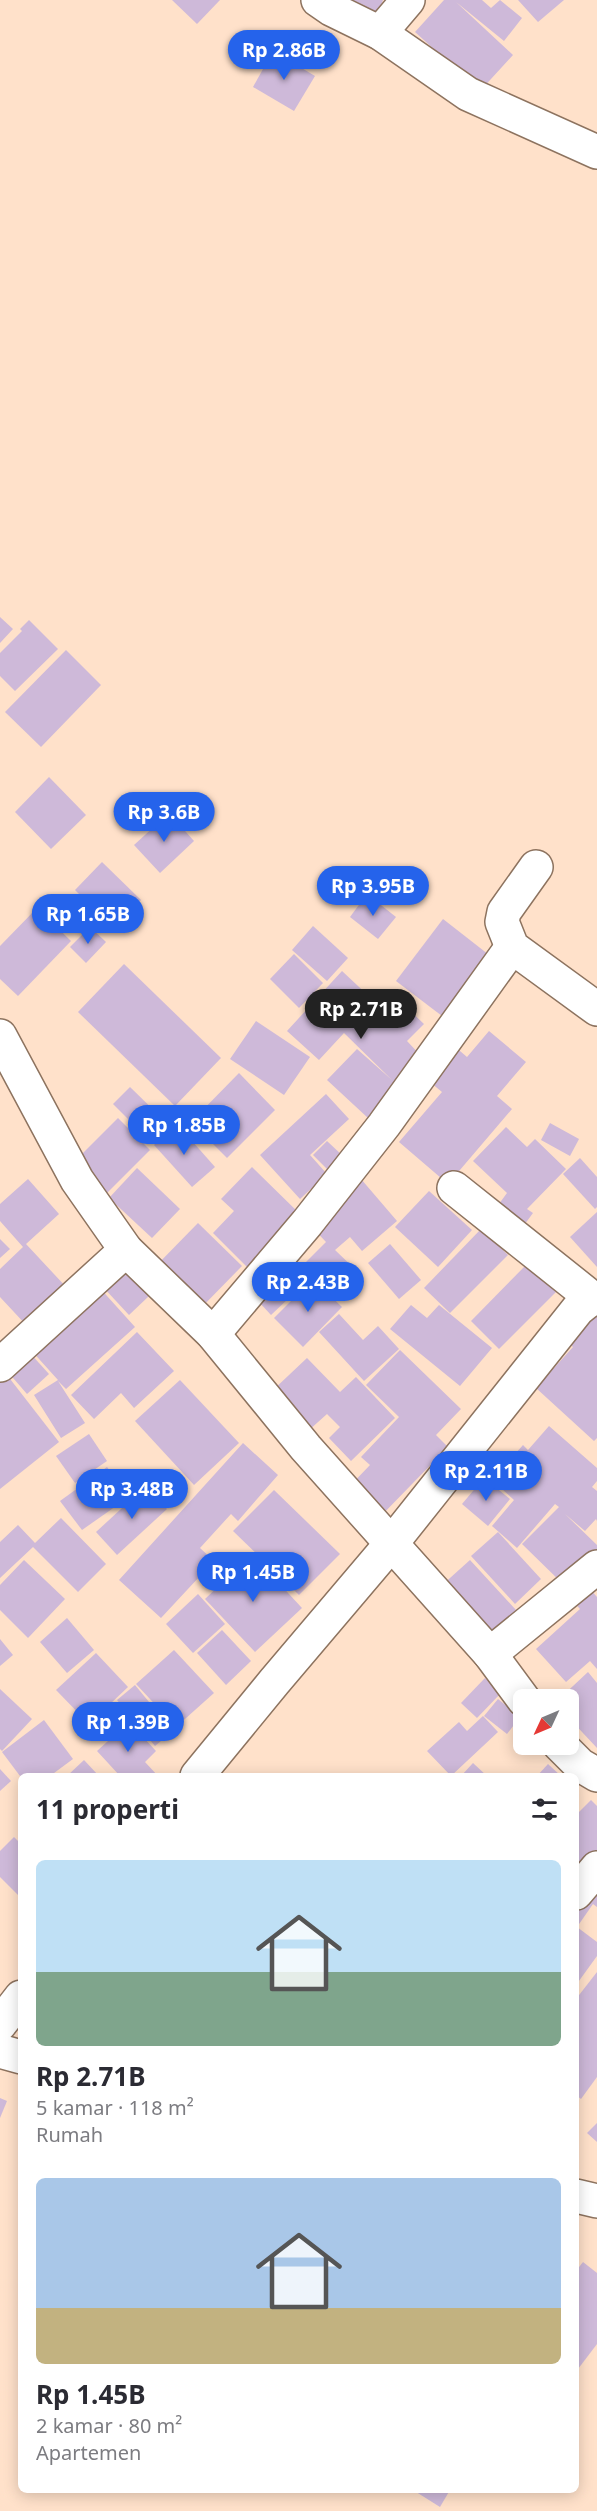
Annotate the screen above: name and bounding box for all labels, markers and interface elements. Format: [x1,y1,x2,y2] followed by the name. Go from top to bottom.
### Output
[222,30,346,81] pin: Rp 2.86B
[242,36,326,63] text: Rp 2.86B
[109,792,219,843] pin: Rp 3.6B
[128,798,200,825] text: Rp 3.6B
[311,866,435,917] pin: Rp 3.95B
[331,872,415,899] text: Rp 3.95B
[26,894,150,945] pin: Rp 1.65B
[46,900,130,927] text: Rp 1.65B
[299,989,423,1040] pin: Rp 2.71B
[319,995,403,1022] text: Rp 2.71B
[122,1105,246,1156] pin: Rp 1.85B
[142,1111,226,1138] text: Rp 1.85B
[246,1262,370,1313] pin: Rp 2.43B
[266,1268,350,1295] text: Rp 2.43B
[424,1451,548,1502] pin: Rp 2.11B
[444,1457,528,1484] text: Rp 2.11B
[70,1469,194,1520] pin: Rp 3.48B
[90,1475,174,1502] text: Rp 3.48B
[191,1552,315,1603] pin: Rp 1.45B
[211,1558,295,1585] text: Rp 1.45B
[513,1689,579,1755] north arrow
[513,1689,579,1755] map controls
[66,1702,190,1753] pin: Rp 1.39B
[86,1708,170,1735] text: Rp 1.39B
[36,1791,179,1827] text: 11 properti
[528,1793,561,1826] icon: filters
[245,1899,353,2007] icon: home
[36,2058,145,2094] text: Rp 2.71B
[36,2094,194,2121] text: 5 kamar · 118 m²
[36,2121,103,2148] text: Rumah
[245,2217,353,2325] icon: home
[36,2376,145,2412] text: Rp 1.45B
[36,2412,182,2439] text: 2 kamar · 80 m²
[36,2439,141,2466] text: Apartemen

